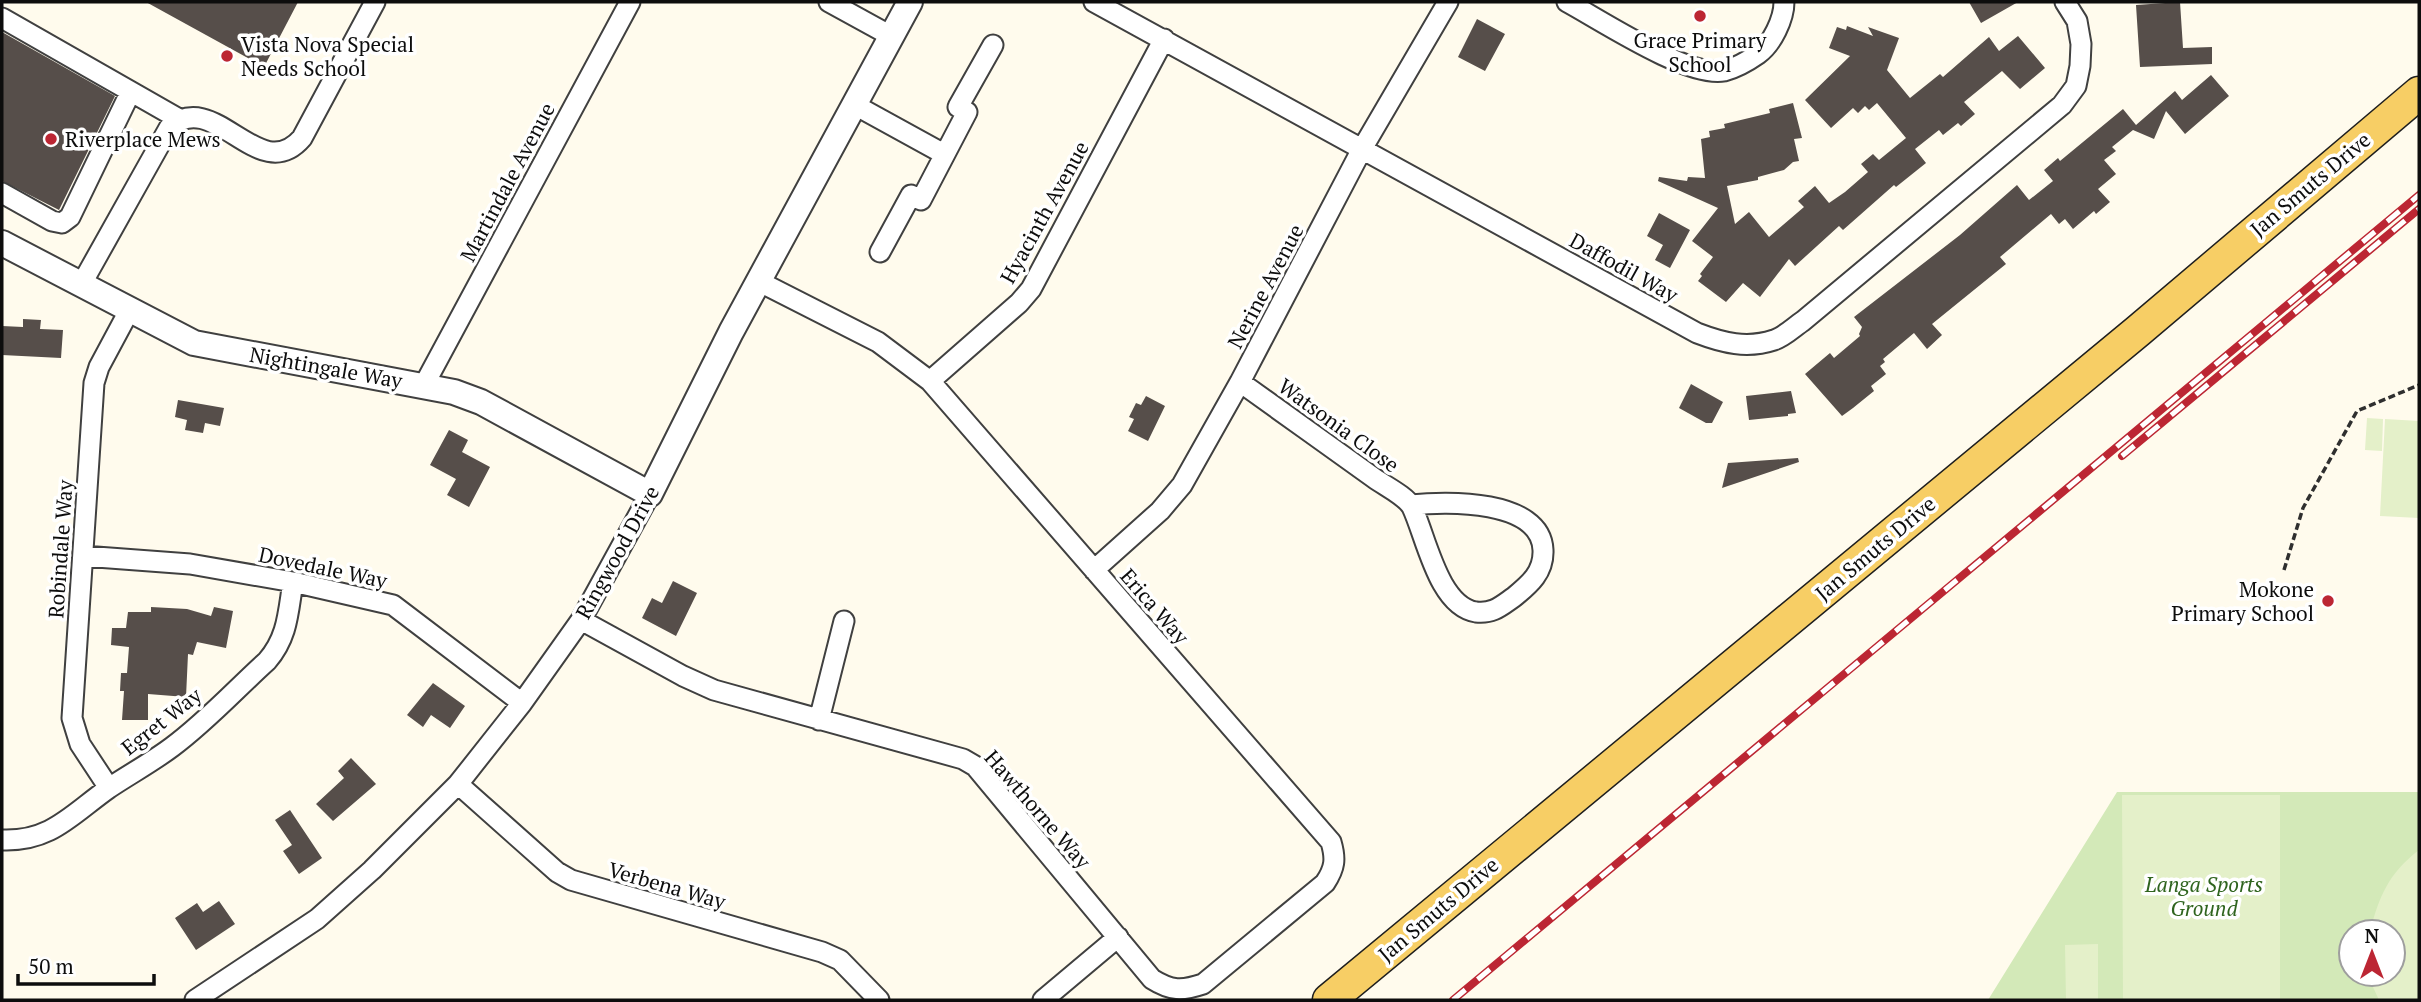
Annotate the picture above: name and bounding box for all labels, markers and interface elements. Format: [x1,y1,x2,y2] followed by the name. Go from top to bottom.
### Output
[1692,8,1708,24] marker: Grace Primary School
[1634,26,1767,78] place label: Grace Primary School
[241,30,414,82] place label: Vista Nova Special Needs School
[219,48,235,64] marker: Vista Nova Special Needs School
[453,98,561,266] street label: Martindale Avenue
[65,125,221,153] place label: Riverplace Mews
[2244,125,2376,243] street label: Jan Smuts Drive
[43,131,59,147] marker: Riverplace Mews
[993,136,1095,288] street label: Hyacinth Avenue
[1221,219,1309,353] street label: Nerine Avenue
[1565,226,1684,309] street label: Daffodil Way
[247,340,405,394] street label: Nightingale Way
[1273,372,1405,478] street label: Watsonia Close
[41,479,79,619] street label: Robindale Way
[569,480,665,624] street label: Ringwood Drive
[1809,489,1941,607] street label: Jan Smuts Drive
[256,540,390,594] street label: Dovedale Way
[1114,562,1196,650] street label: Erica Way
[2171,575,2314,627] place label: Mokone Primary School
[2320,593,2336,609] marker: Mokone Primary School
[115,681,207,761] street label: Egret Way
[979,744,1098,875] street label: Hawthorne Way
[1372,850,1504,968] street label: Jan Smuts Drive
[605,855,729,915] street label: Verbena Way
[2144,870,2263,922] park label: Langa Sports Ground
[2337,918,2407,988] north arrow
[2365,923,2380,948] text: N
[18,942,154,986] scale bar
[28,952,74,980] text: 50 m

